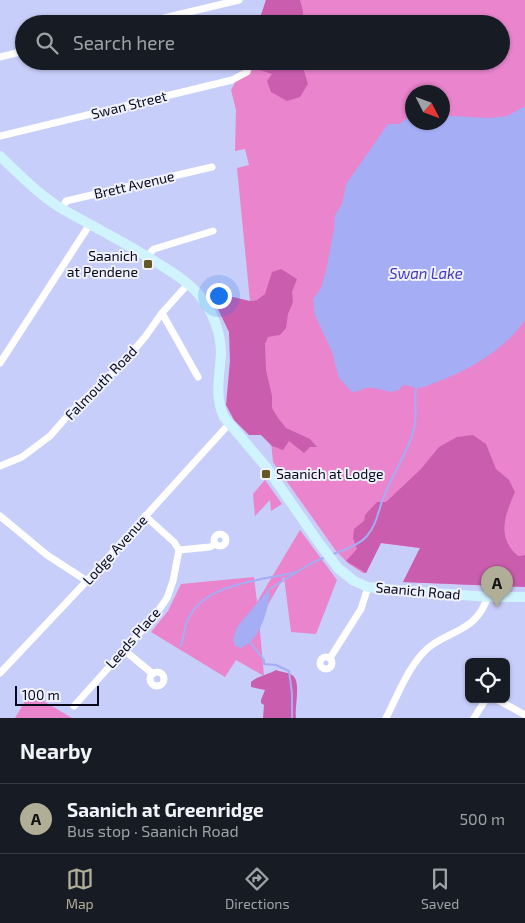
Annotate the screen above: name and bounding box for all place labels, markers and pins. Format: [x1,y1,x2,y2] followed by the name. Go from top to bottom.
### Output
[67,247,138,280] place label: Saanich at Pendene
[142,258,154,270] marker: Saanich at Pendene
[276,465,384,482] place label: Saanich at Lodge
[260,468,272,480] marker: Saanich at Lodge
[481,566,513,607] pin: A

